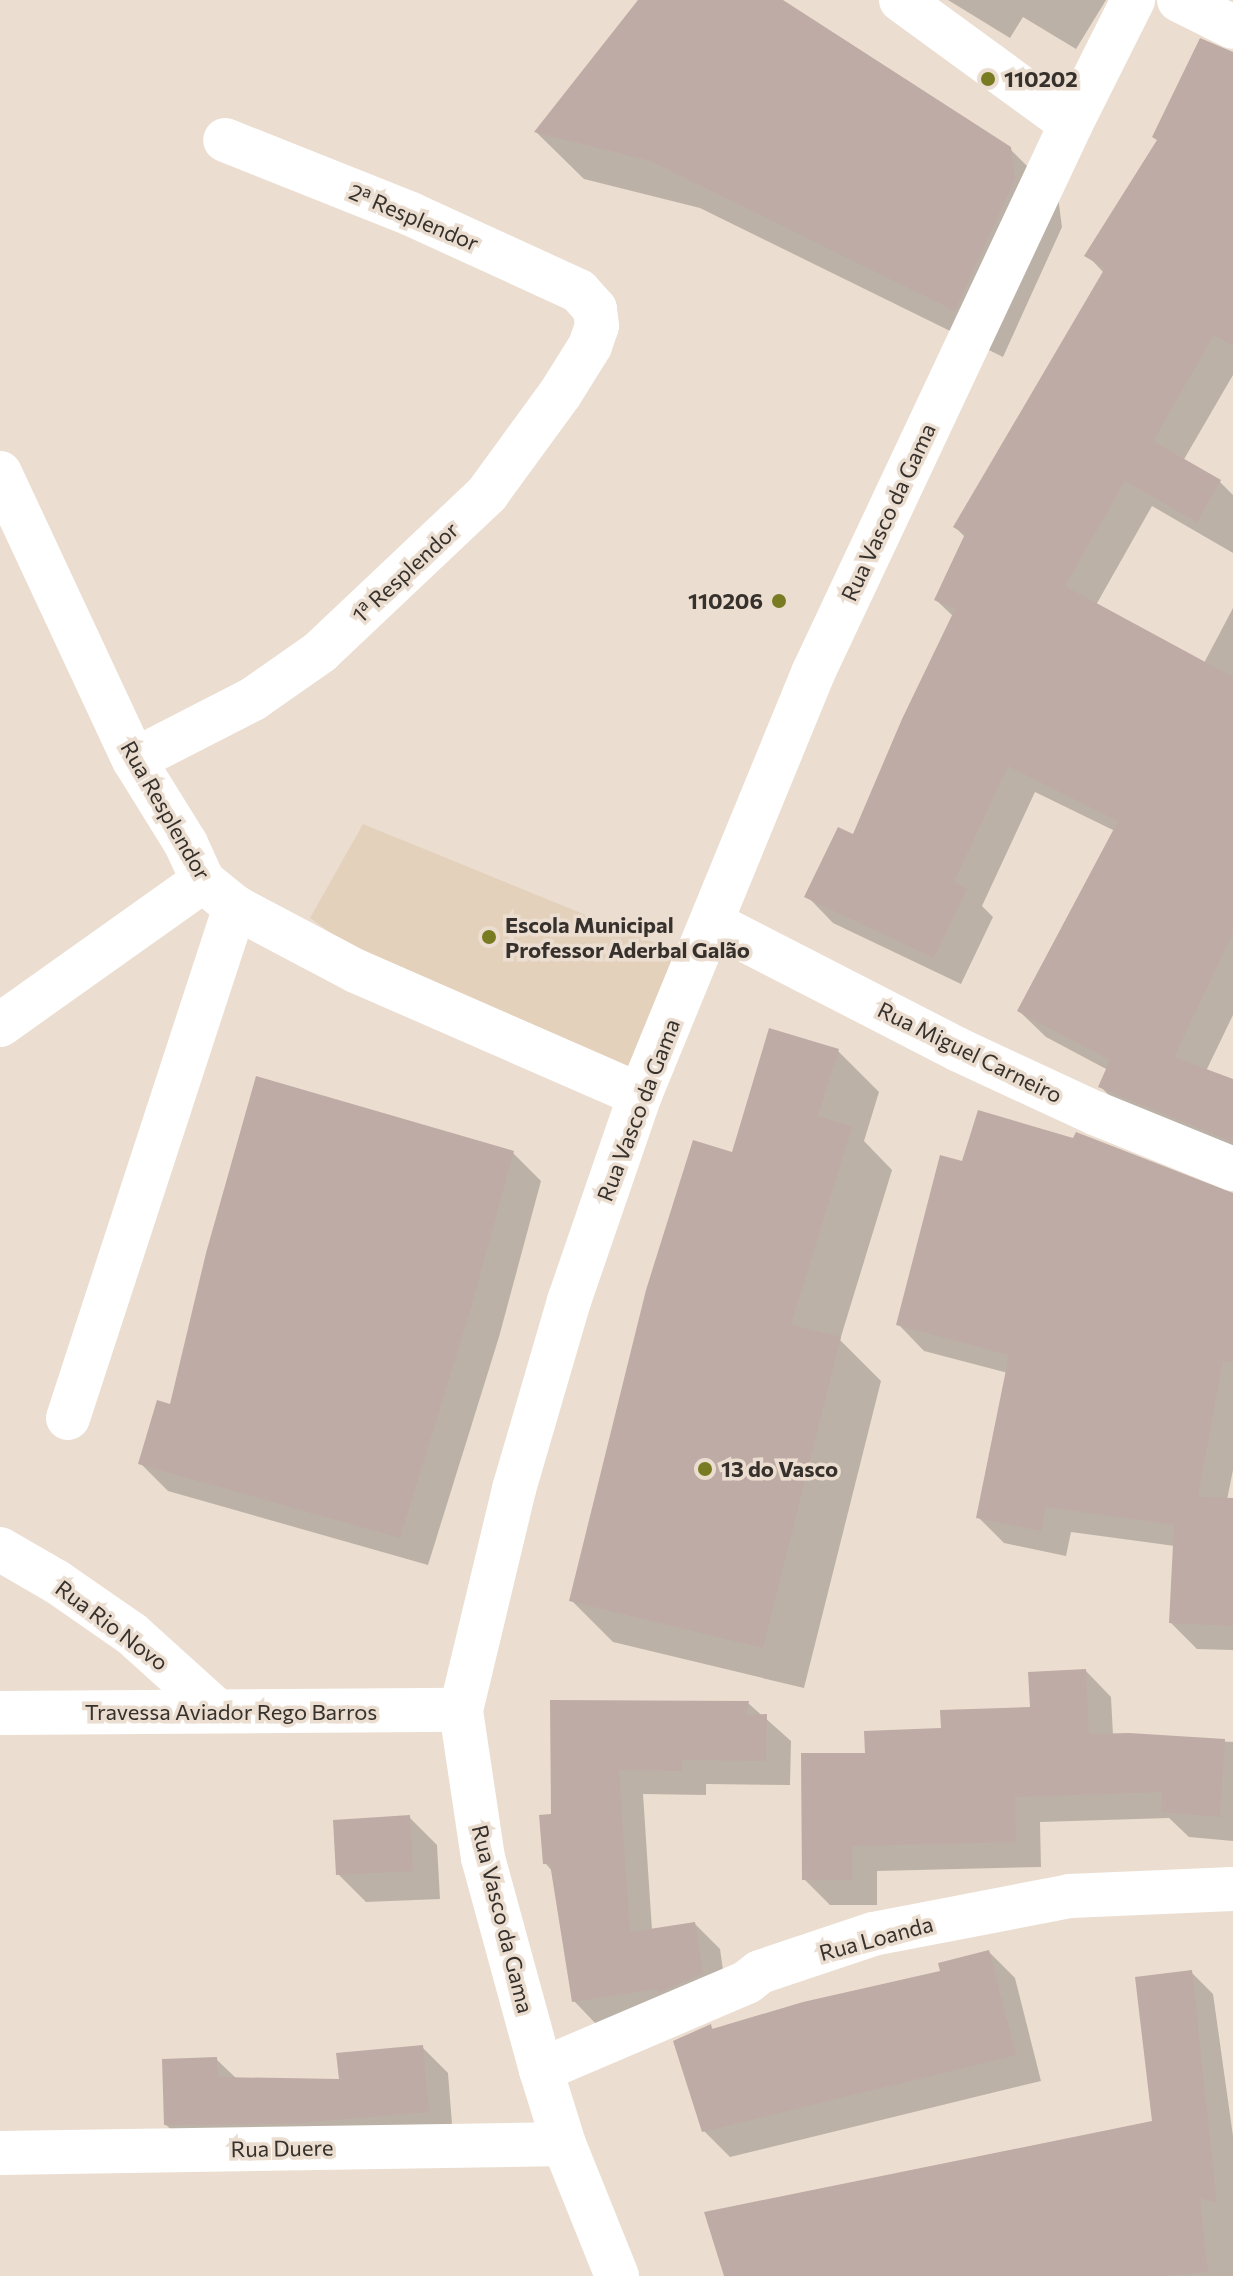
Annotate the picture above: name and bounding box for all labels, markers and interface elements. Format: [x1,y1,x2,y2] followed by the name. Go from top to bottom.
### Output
[1004,66,1078,92] place label: 110202
[979,70,997,88] marker: 110202
[345,178,483,256] street label: 2ª Resplendor
[835,419,941,605] street label: Rua Vasco da Gama
[346,516,464,628] street label: 1ª Resplendor
[688,588,763,614] place label: 110206
[770,592,788,610] marker: 110206
[116,736,216,884] street label: Rua Resplendor
[505,911,750,962] place label: Escola Municipal Professor Aderbal Galão
[480,928,498,946] marker: Escola Municipal Professor Aderbal Galão
[874,996,1066,1108] street label: Rua Miguel Carneiro
[591,1015,685,1205] street label: Rua Vasco da Gama
[721,1456,838,1482] place label: 13 do Vasco
[696,1460,714,1478] marker: 13 do Vasco
[51,1574,173,1676] street label: Rua Rio Novo
[85,1699,377,1725] street label: Travessa Aviador Rego Barros
[467,1822,539,2016] street label: Rua Vasco da Gama
[816,1910,936,1966] street label: Rua Loanda
[230,2134,334,2162] street label: Rua Duere

